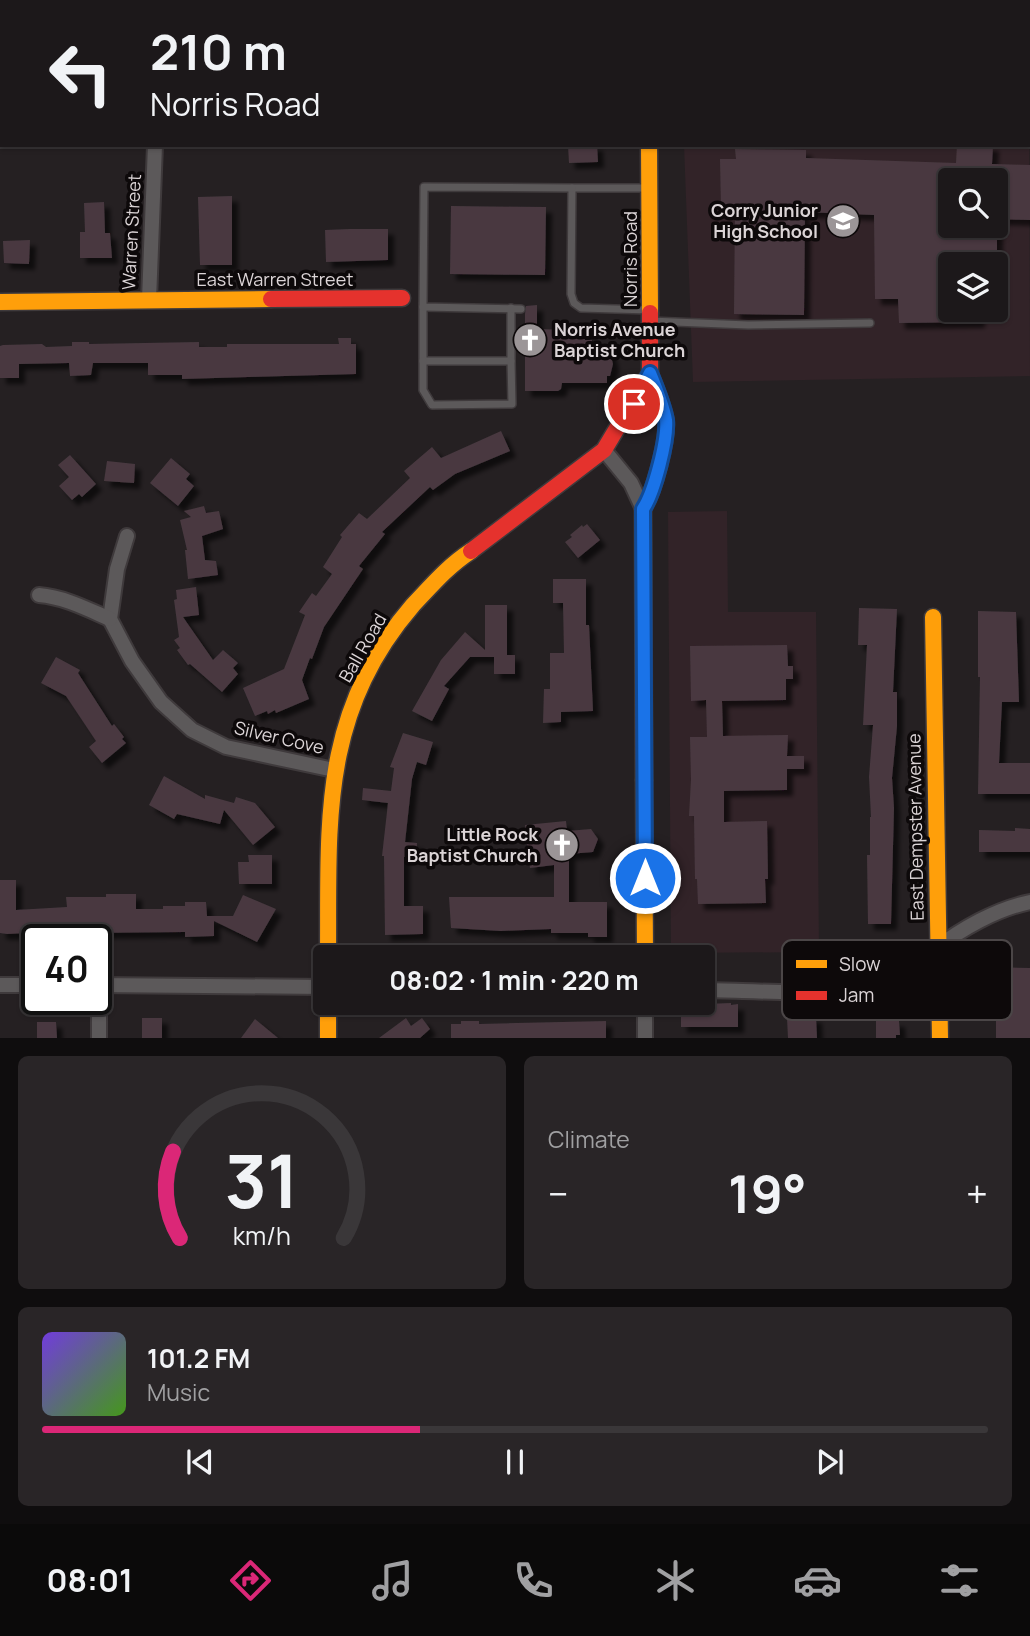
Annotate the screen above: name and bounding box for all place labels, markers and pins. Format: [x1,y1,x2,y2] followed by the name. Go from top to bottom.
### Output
[711,198,818,243] place label: Corry Junior High School
[824,202,862,240] school or university icon: Corry Junior High School
[554,317,685,362] place label: Norris Avenue Baptist Church
[511,321,549,359] church icon: Norris Avenue Baptist Church
[604,374,664,434] pin
[407,822,539,867] place label: Little Rock Baptist Church
[543,826,581,864] church icon: Little Rock Baptist Church

